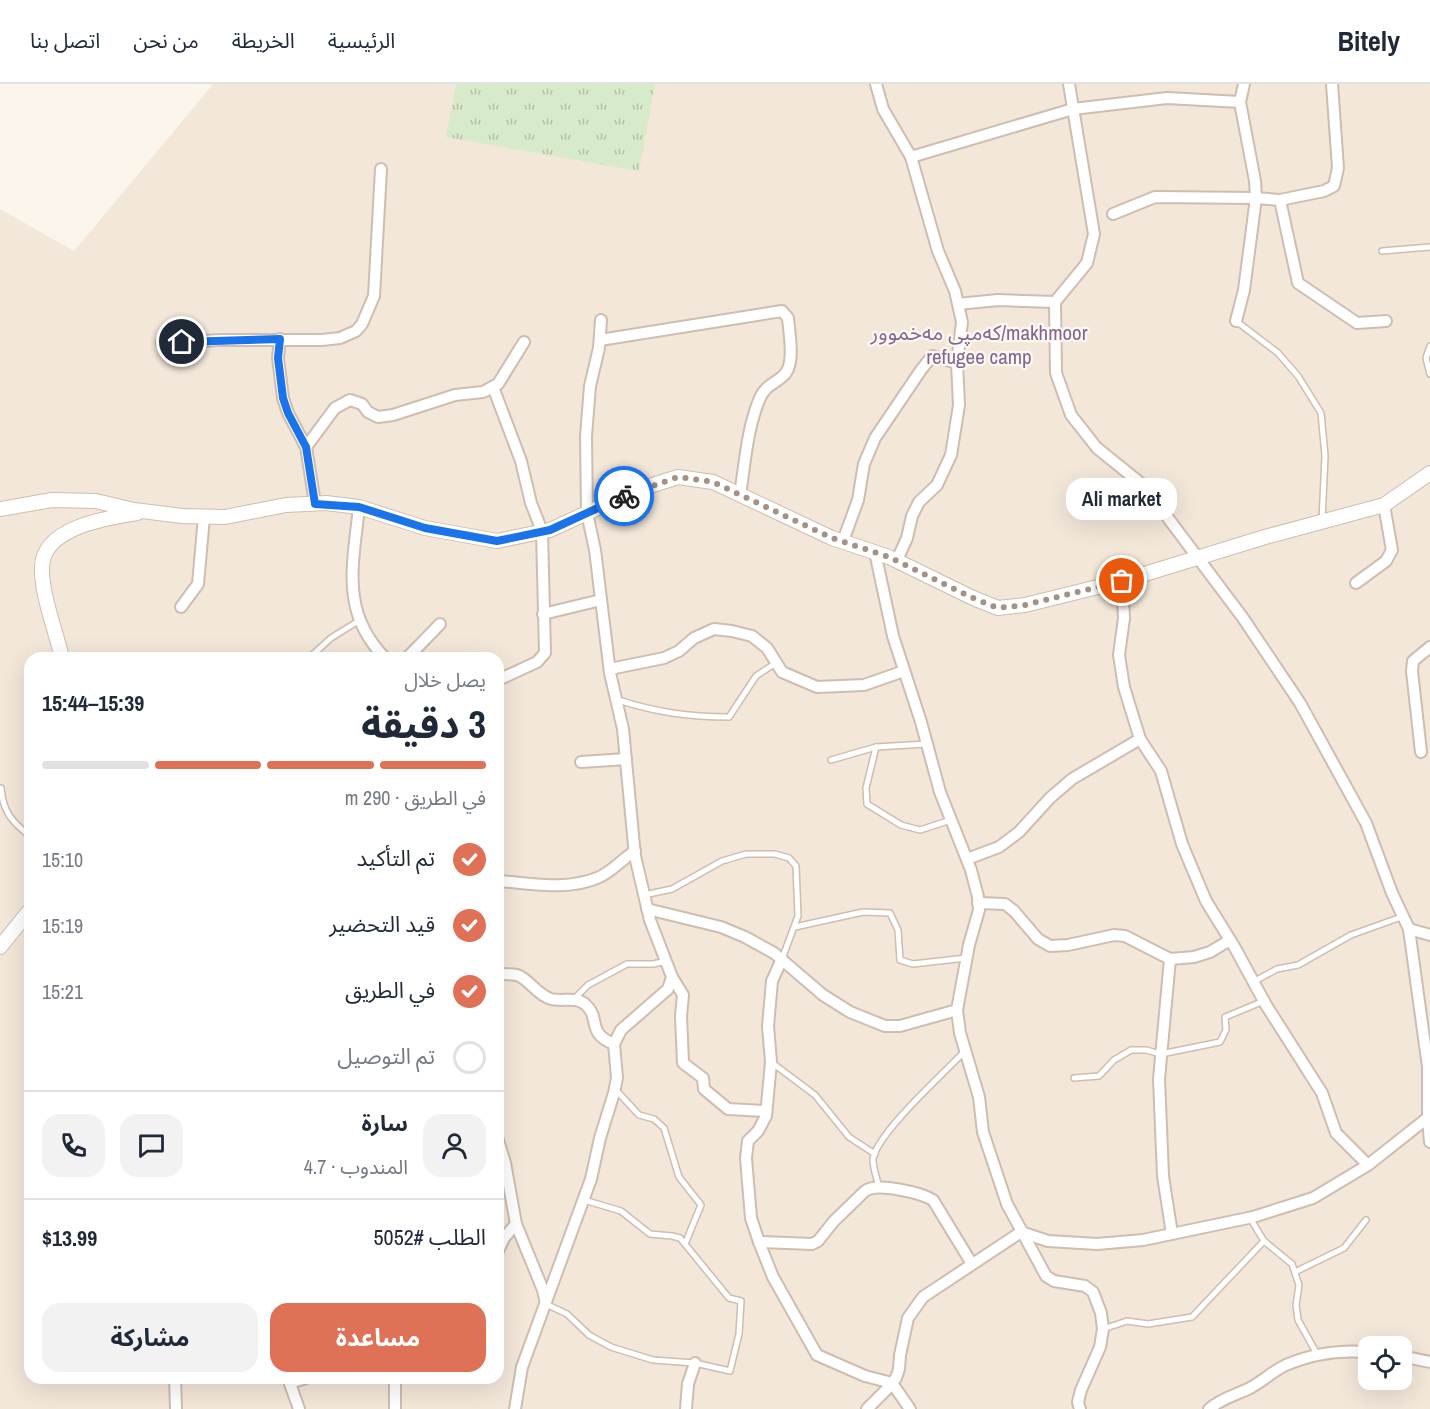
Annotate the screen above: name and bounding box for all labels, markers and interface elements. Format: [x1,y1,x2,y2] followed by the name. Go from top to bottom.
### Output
[1337,22,1400,60] text: Bitely
[30,26,100,55] text: اتصل بنا
[133,26,199,55] text: من نحن
[232,26,295,55] text: الخريطة
[328,26,395,55] text: الرئيسية
[156,316,207,367] pin
[870,318,1088,371] district label: کەمپی مەخموور/makhmoor refugee camp
[165,325,198,358] icon: home
[594,466,654,526] courier
[1066,479,1178,521] callout: Ali market
[608,480,641,513] icon: bike
[1082,485,1161,512] text: Ali market
[1096,555,1147,606] pin
[1105,564,1138,597] icon: bag
[404,666,486,693] text: يصل خلال
[42,688,144,718] text: 15:39–15:44
[361,698,486,750] text: 3 دقيقة
[345,784,486,811] text: في الطريق · 290 m
[357,843,435,873] text: تم التأكيد
[453,843,486,876] icon: check
[42,846,83,873] text: 15:10
[329,909,435,939] text: قيد التحضير
[453,909,486,942] icon: check
[42,912,83,939] text: 15:19
[345,975,435,1005] text: في الطريق
[453,975,486,1008] icon: check
[42,978,83,1005] text: 15:21
[337,1041,435,1071] text: تم التوصيل
[362,1108,408,1138] text: سارة
[42,1114,105,1177] button: phone
[120,1114,183,1177] button: chat
[423,1114,486,1177] button: person
[304,1153,408,1180] text: المندوب · 4.7
[374,1222,486,1252] text: الطلب #5052
[42,1223,97,1253] text: $13.99
[42,1303,258,1372] button: مشاركة
[270,1303,486,1372] button: مساعدة
[1358,1336,1412,1390] map controls
[1358,1336,1412,1390] button: locate

